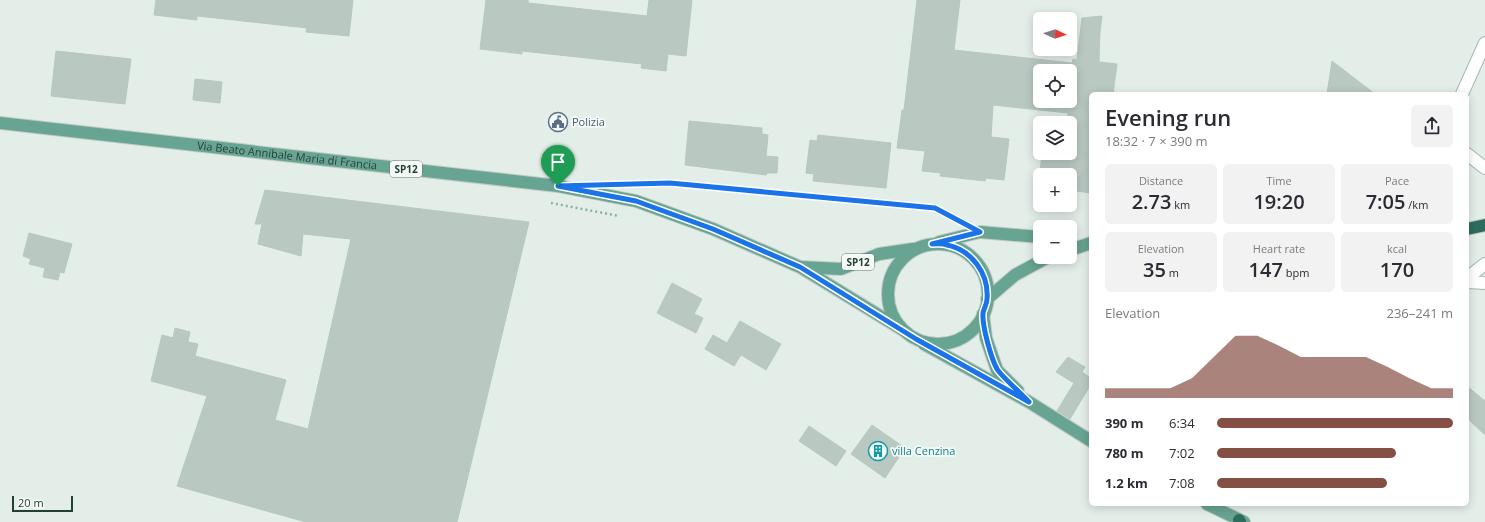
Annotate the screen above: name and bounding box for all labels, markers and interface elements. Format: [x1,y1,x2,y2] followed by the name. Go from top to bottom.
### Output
[1033,12,1077,56] north arrow
[1033,12,1077,264] map controls
[1033,64,1077,108] button: locate
[1105,102,1231,132] text: Evening run
[1411,105,1453,147] button: share
[547,111,569,133] public building icon: Polizia
[572,114,605,129] place label: Polizia
[1033,116,1077,160] button: layers
[1105,132,1208,150] text: 18:32 · 7 × 390 m
[196,137,378,173] street label: Via Beato Annibale Maria di Francia
[541,145,575,186] pin
[547,151,569,173] icon: arrive
[390,161,422,177] road number: SP12
[1033,168,1077,212] button: +
[1139,173,1183,188] text: Distance
[1266,173,1292,188] text: Time
[1385,173,1409,188] text: Pace
[1132,188,1171,215] text: 2.73
[1253,188,1305,215] text: 19:20
[1366,188,1405,215] text: 7:05
[1171,197,1190,212] text: km
[1405,197,1428,212] text: /km
[1033,220,1077,264] button: −
[1138,241,1184,256] text: Elevation
[1253,241,1305,256] text: Heart rate
[1387,241,1407,256] text: kcal
[842,254,874,270] road number: SP12
[1143,256,1166,283] text: 35
[1249,256,1283,283] text: 147
[1380,256,1414,283] text: 170
[1166,265,1179,280] text: m
[1283,265,1309,280] text: bpm
[1105,304,1160,322] text: Elevation
[1386,304,1453,322] text: 236–241 m
[1105,414,1143,432] text: 390 m
[1169,414,1195,432] text: 6:34
[867,440,889,462] building icon: villa Cenzina
[892,443,955,458] place label: villa Cenzina
[1105,444,1143,462] text: 780 m
[1169,444,1195,462] text: 7:02
[1105,474,1148,492] text: 1.2 km
[1169,474,1195,492] text: 7:08
[12,494,73,513] scale bar
[18,495,44,510] text: 20 m

